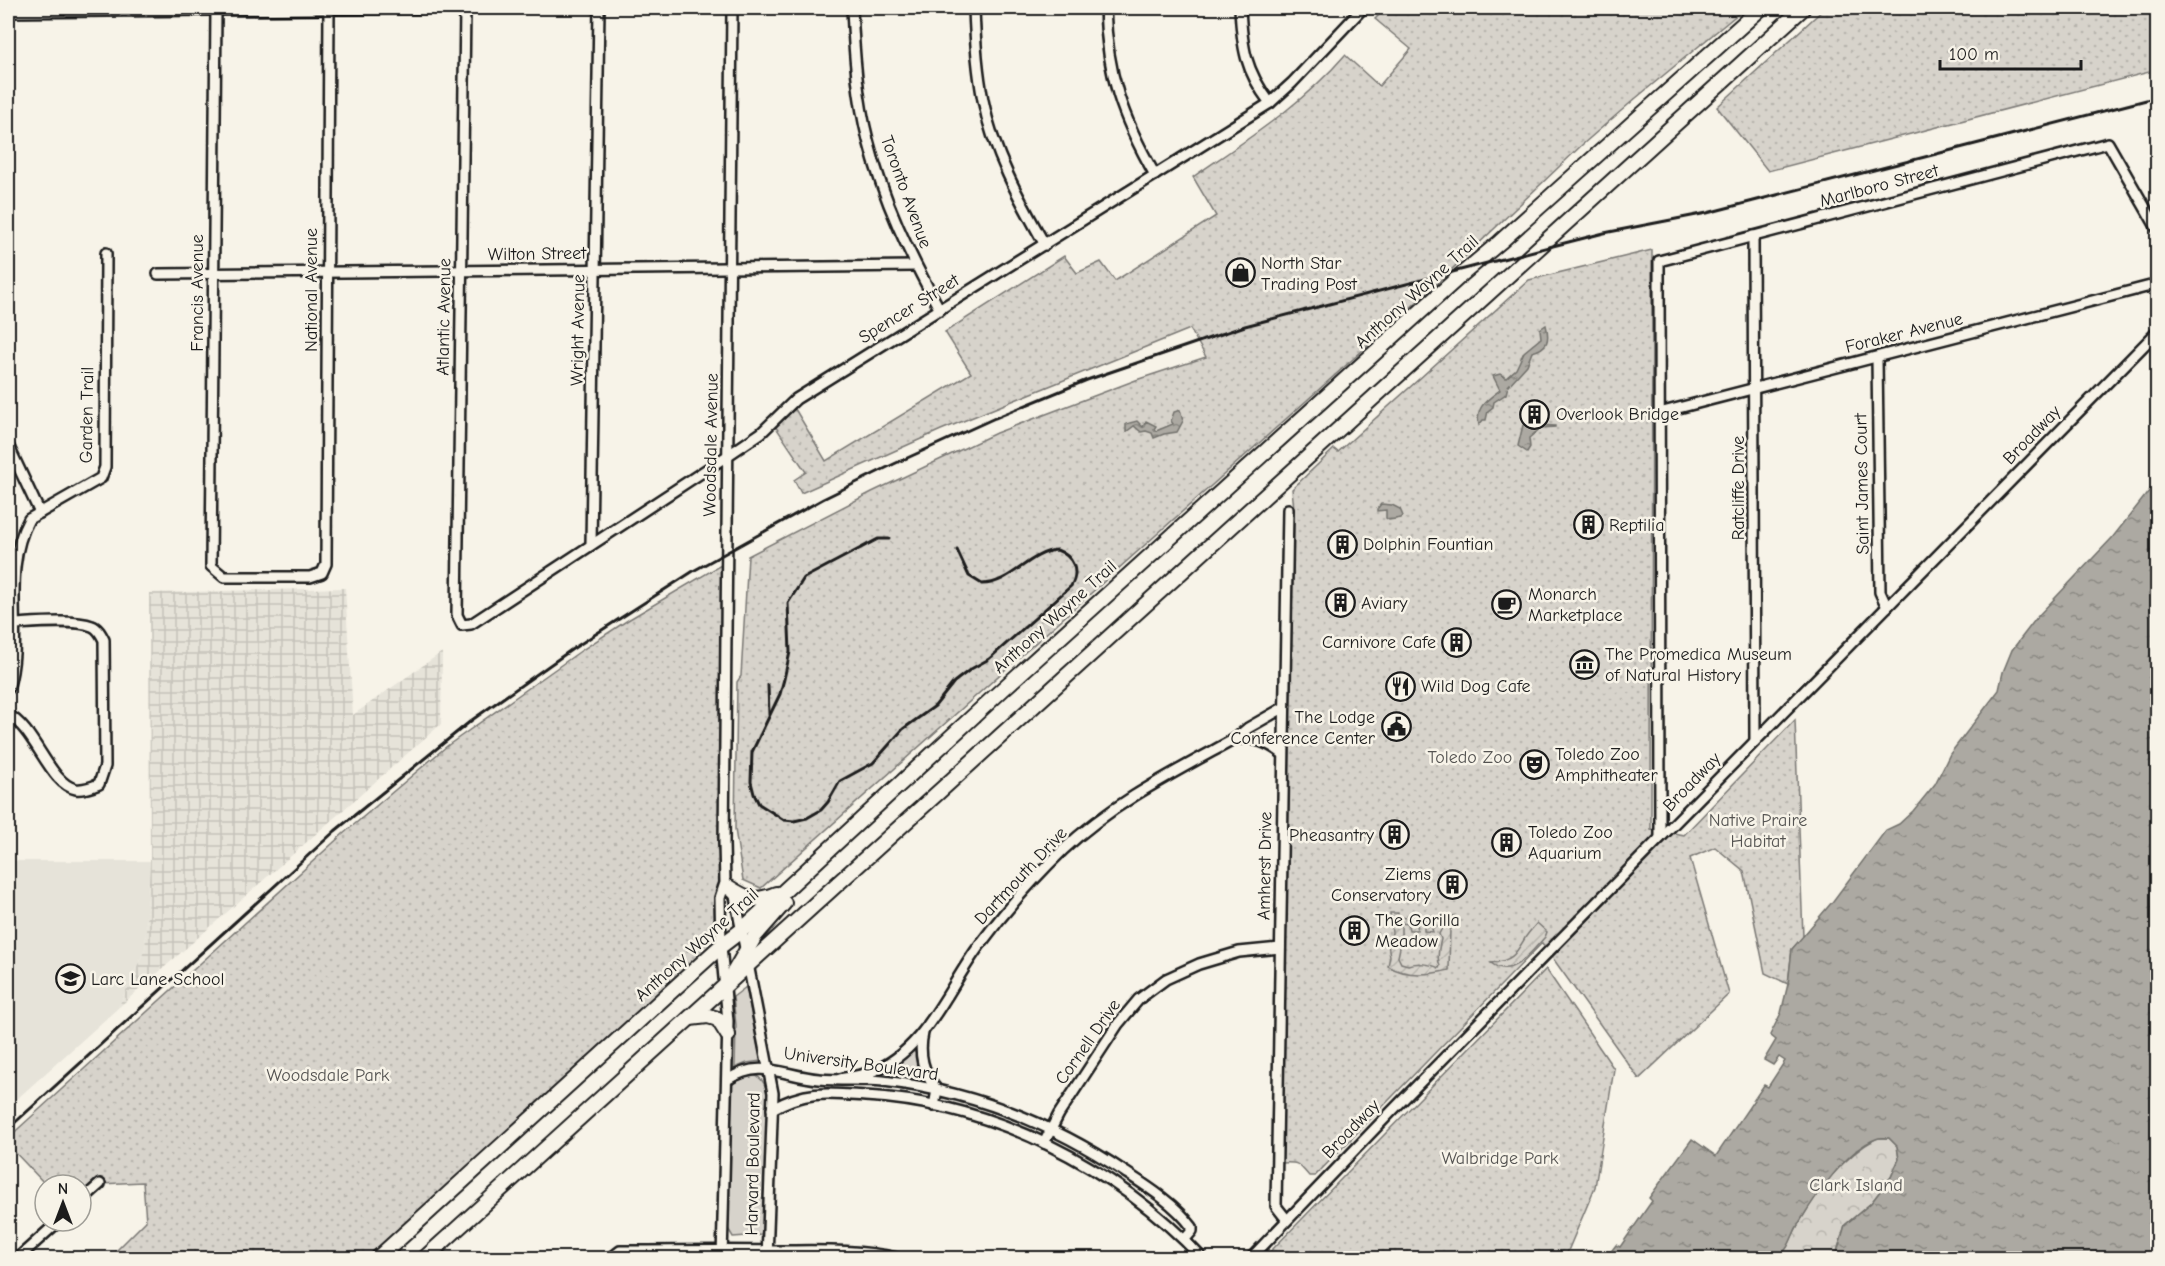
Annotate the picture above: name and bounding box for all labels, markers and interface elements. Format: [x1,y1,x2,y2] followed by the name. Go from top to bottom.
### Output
[1940,33,2081,71] scale bar
[1949,44,1999,65] text: 100 m
[876,133,936,251] street label: Toronto Avenue
[1817,160,1941,212] street label: Marlboro Street
[301,228,322,352] street label: National Avenue
[1351,231,1483,353] street label: Anthony Wayne Trail
[187,234,208,352] street label: Francis Avenue
[487,243,587,265] street label: Wilton Street
[1261,253,1358,295] place label: North Star Trading Post
[1224,257,1256,289] shop icon: North Star Trading Post
[432,258,456,376] street label: Atlantic Avenue
[855,269,964,348] street label: Spencer Street
[567,274,589,386] street label: Wright Avenue
[1843,308,1965,358] street label: Foraker Avenue
[76,366,98,464] street label: Garden Trail
[699,373,723,517] street label: Woodsdale Avenue
[1519,398,1551,430] building icon: Overlook Bridge
[1999,400,2066,469] street label: Broadway
[1556,404,1679,425] place label: Overlook Bridge
[1850,412,1874,555] street label: Saint James Court
[1728,436,1749,540] street label: Ratcliffe Drive
[1572,509,1604,541] building icon: Reptilia
[1609,515,1664,536] place label: Reptilia
[1326,528,1358,560] building icon: Dolphin Fountian
[1363,534,1494,555] place label: Dolphin Fountian
[989,556,1121,678] street label: Anthony Wayne Trail
[1528,584,1623,626] place label: Monarch Marketplace
[1324,587,1356,619] building icon: Aviary
[1491,588,1523,620] cafe icon: Monarch Marketplace
[1361,593,1409,614] place label: Aviary
[1441,626,1473,658] building icon: Carnivore Cafe
[1322,632,1436,653] place label: Carnivore Cafe
[1605,644,1792,686] place label: The Promedica Museum of Natural History
[1568,648,1600,680] museum icon: The Promedica Museum of Natural History
[1384,670,1416,702] restaurant icon: Wild Dog Cafe
[1421,676,1531,697] place label: Wild Dog Cafe
[1230,707,1376,749] place label: The Lodge Conference Center
[1380,711,1412,743] public building icon: The Lodge Conference Center
[1555,744,1658,786] place label: Toledo Zoo Amphitheater
[1428,747,1512,768] park label: Toledo Zoo
[1659,747,1726,816] street label: Broadway
[1518,748,1550,780] theatre icon: Toledo Zoo Amphitheater
[1709,810,1807,852] park label: Native Praire Habitat
[1254,812,1276,920] street label: Amherst Drive
[1379,819,1411,851] building icon: Pheasantry
[1528,822,1613,864] place label: Toledo Zoo Aquarium
[970,823,1072,929] street label: Dartmouth Drive
[1289,825,1375,846] place label: Pheasantry
[1491,826,1523,858] building icon: Toledo Zoo Aquarium
[1331,864,1432,906] place label: Ziems Conservatory
[1436,868,1468,900] building icon: Ziems Conservatory
[631,884,763,1006] street label: Anthony Wayne Trail
[1375,910,1460,952] place label: The Gorilla Meadow
[1338,914,1370,946] building icon: The Gorilla Meadow
[54,963,86,995] school or university icon: Larc Lane School
[91,969,225,990] place label: Larc Lane School
[1051,995,1125,1089] street label: Cornell Drive
[782,1043,940,1085] street label: University Boulevard
[266,1065,390,1086] park label: Woodsdale Park
[741,1092,765,1236] street label: Harvard Boulevard
[1318,1094,1385,1163] street label: Broadway
[1441,1148,1559,1169] park label: Walbridge Park
[33,1173,93,1233] north arrow
[1809,1175,1903,1196] park label: Clark Island
[58,1180,68,1198] text: N

